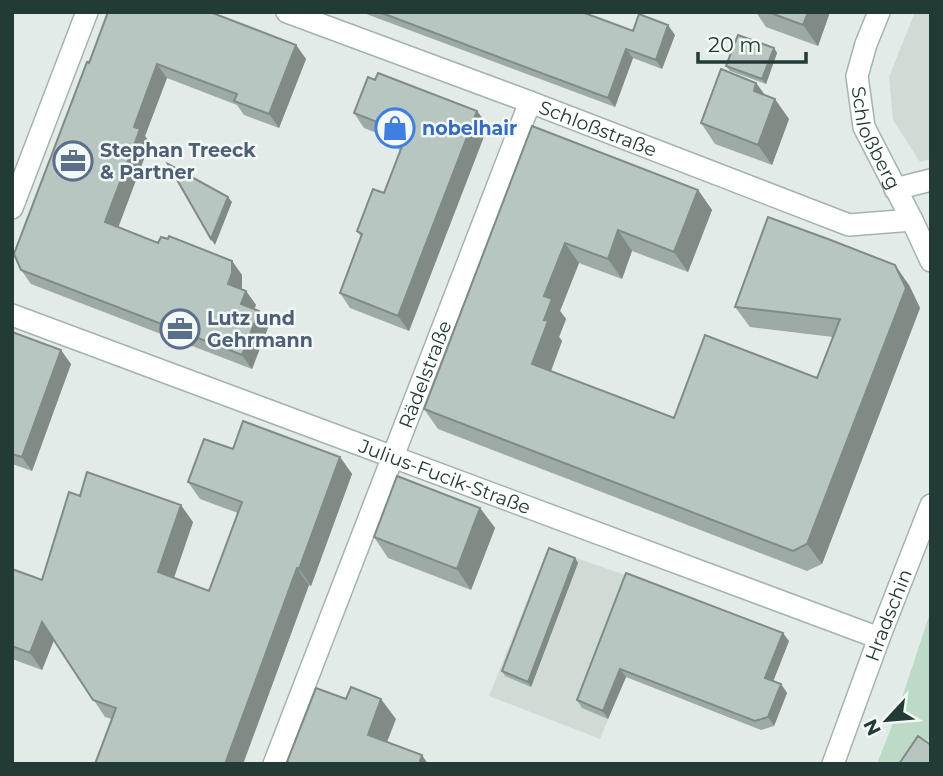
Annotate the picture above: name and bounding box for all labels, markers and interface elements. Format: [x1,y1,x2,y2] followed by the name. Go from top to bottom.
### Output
[698,21,806,65] scale bar
[708,32,762,57] text: 20 m
[847,85,905,193] street label: Schloßberg
[536,96,660,162] street label: Schloßstraße
[374,107,416,149] shop icon: nobelhair
[422,117,517,140] place label: nobelhair
[100,139,256,184] place label: Stephan Treeck & Partner
[52,140,94,182] office icon: Stephan Treeck & Partner
[207,307,313,352] place label: Lutz und Gehrmann
[159,308,201,350] office icon: Lutz und Gehrmann
[394,317,456,431] street label: Rädelstraße
[355,434,534,519] street label: Julius-Fucik-Straße
[861,566,917,664] street label: Hradschin
[852,685,922,755] north arrow
[858,715,886,739] text: N

